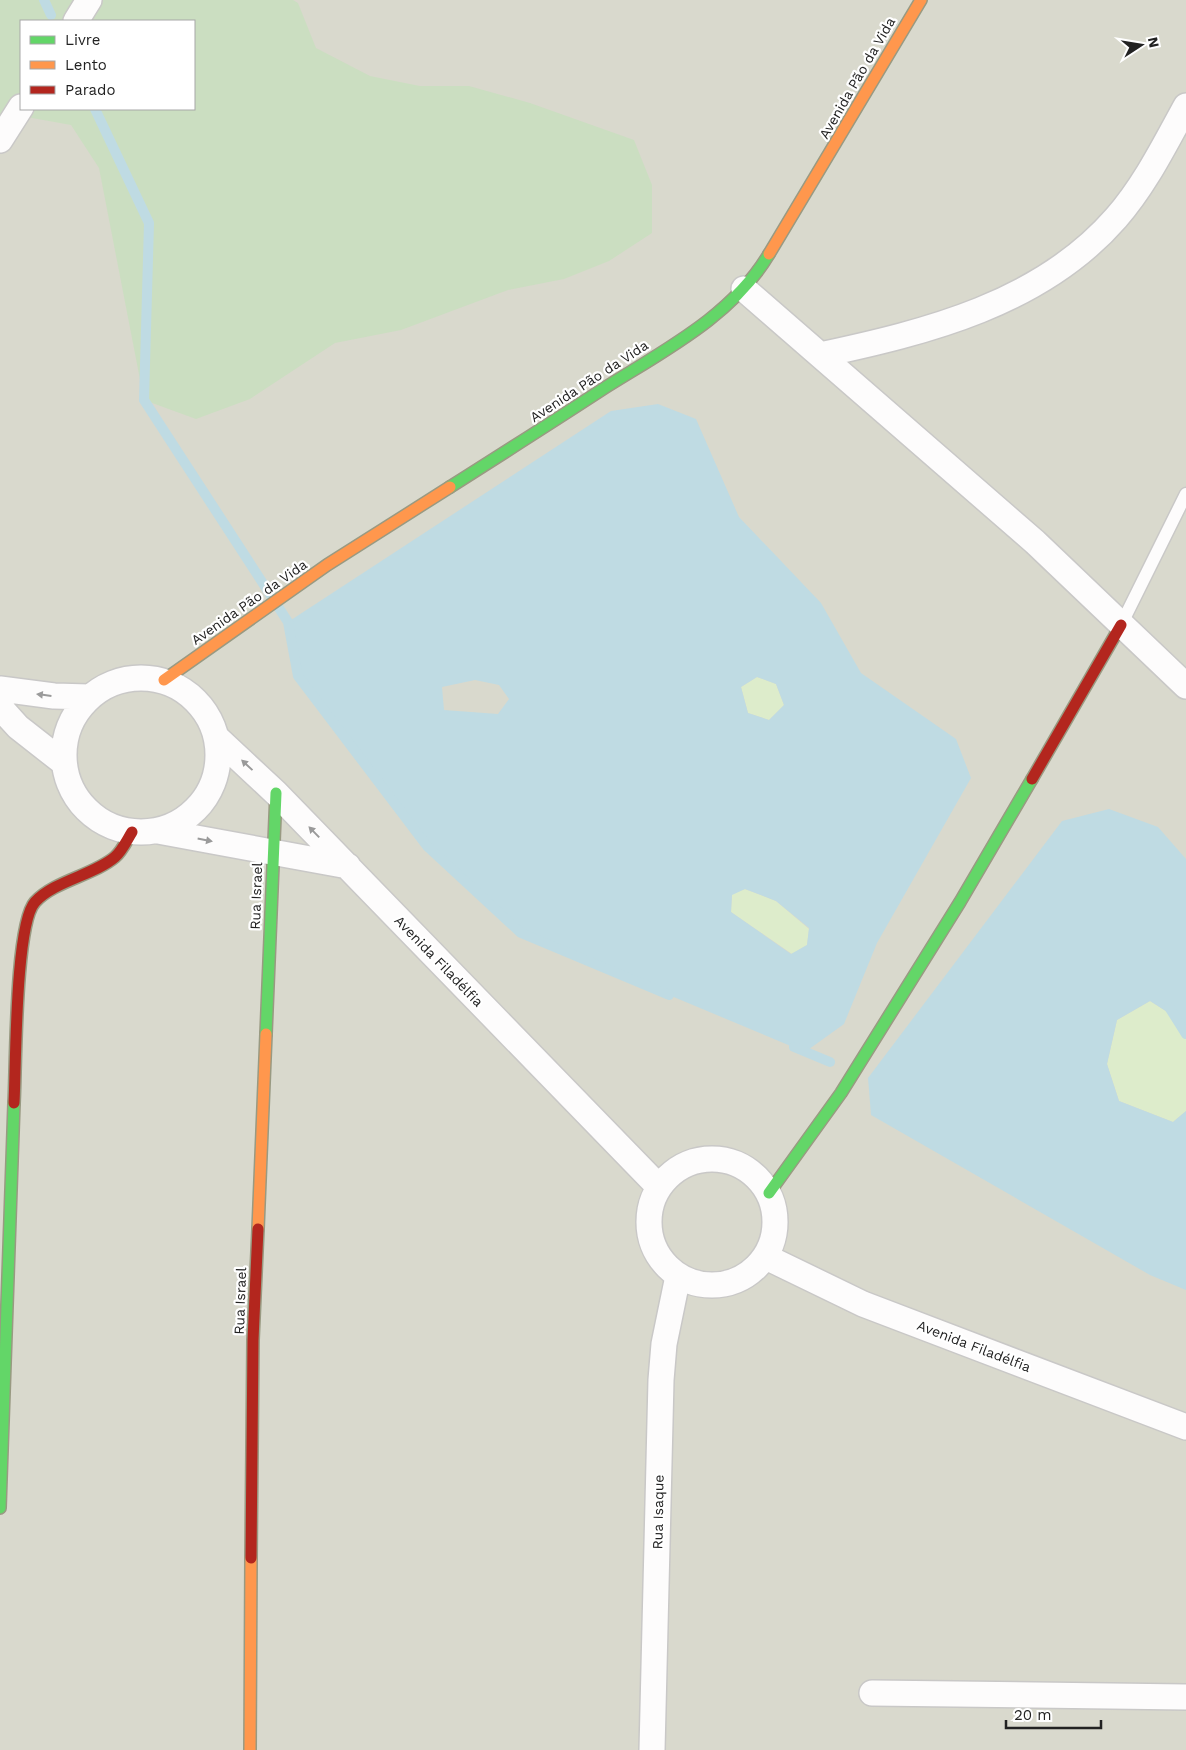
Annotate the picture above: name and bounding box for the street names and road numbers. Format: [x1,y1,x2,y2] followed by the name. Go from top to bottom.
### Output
[816,14,898,142] street label: Avenida Pão da Vida
[527,337,651,425] street label: Avenida Pão da Vida
[188,556,310,648] street label: Avenida Pão da Vida
[247,861,265,930] street label: Rua Israel
[391,912,487,1010] street label: Avenida Filadélfia
[231,1266,249,1335] street label: Rua Israel
[915,1317,1033,1375] street label: Avenida Filadélfia
[649,1474,667,1550] street label: Rua Isaque

